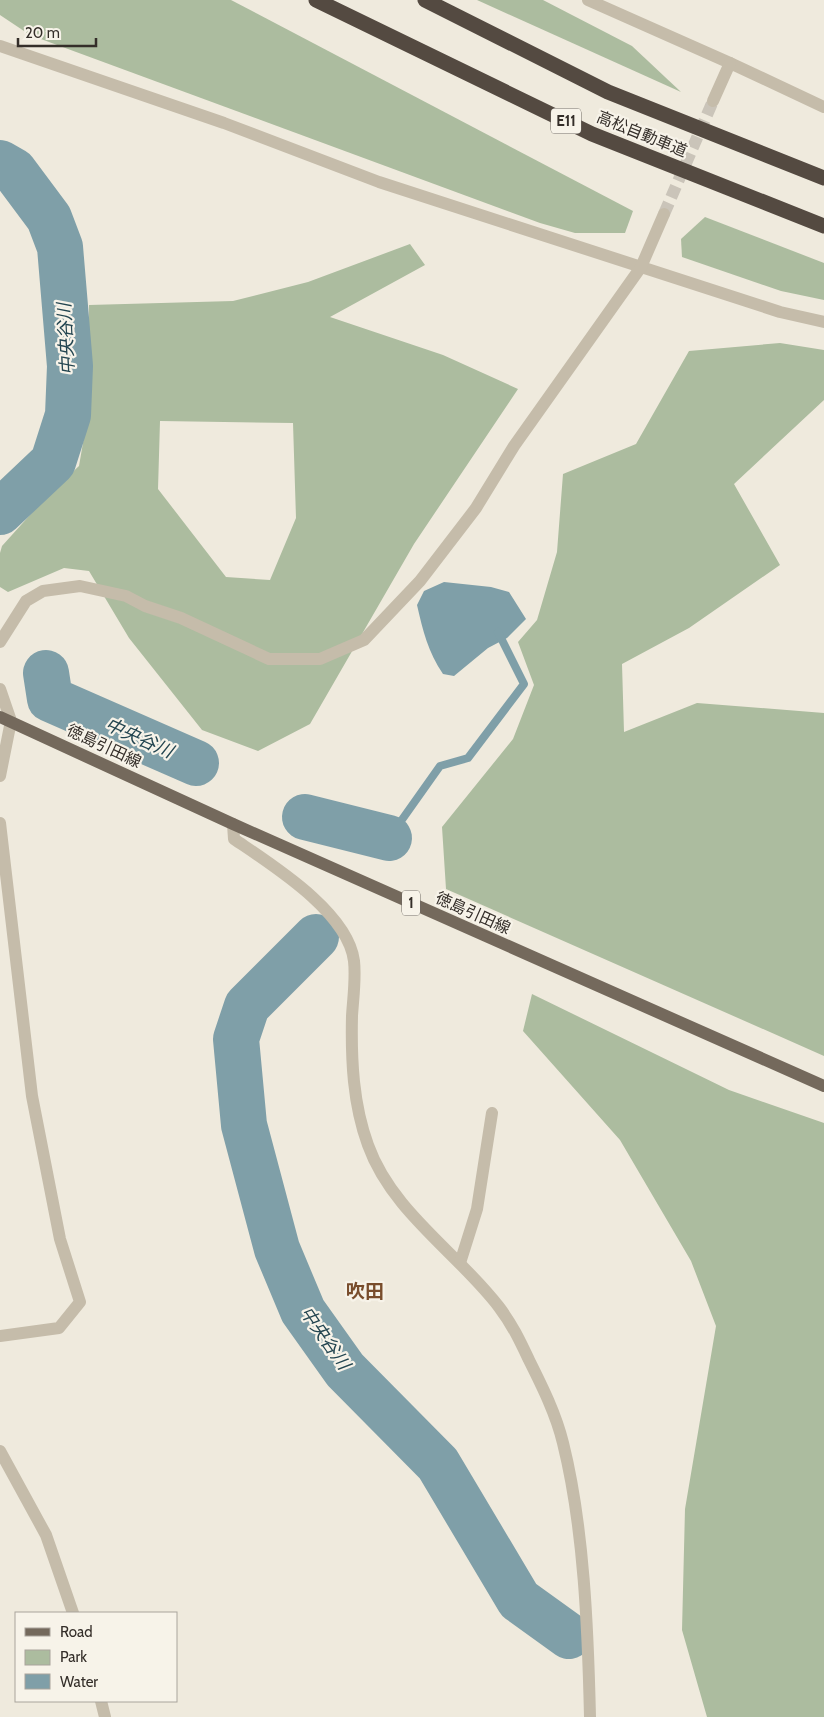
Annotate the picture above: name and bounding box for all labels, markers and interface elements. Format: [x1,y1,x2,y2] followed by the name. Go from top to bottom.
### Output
[18,15,95,47] scale bar
[25,24,60,42] text: 20 m
[594,107,690,161] street label: 高松自動車道
[551,108,581,134] road number: E11
[53,300,79,376] water label: 中央谷川
[102,713,178,764] water label: 中央谷川
[64,720,144,772] street label: 徳島引田線
[433,888,513,938] street label: 徳島引田線
[402,890,420,916] road number: 1
[346,1280,384,1303] district label: 吹田
[295,1302,356,1375] water label: 中央谷川
[15,1612,178,1702] legend
[60,1623,93,1641] text: Road
[60,1648,87,1666] text: Park
[60,1673,98,1691] text: Water

